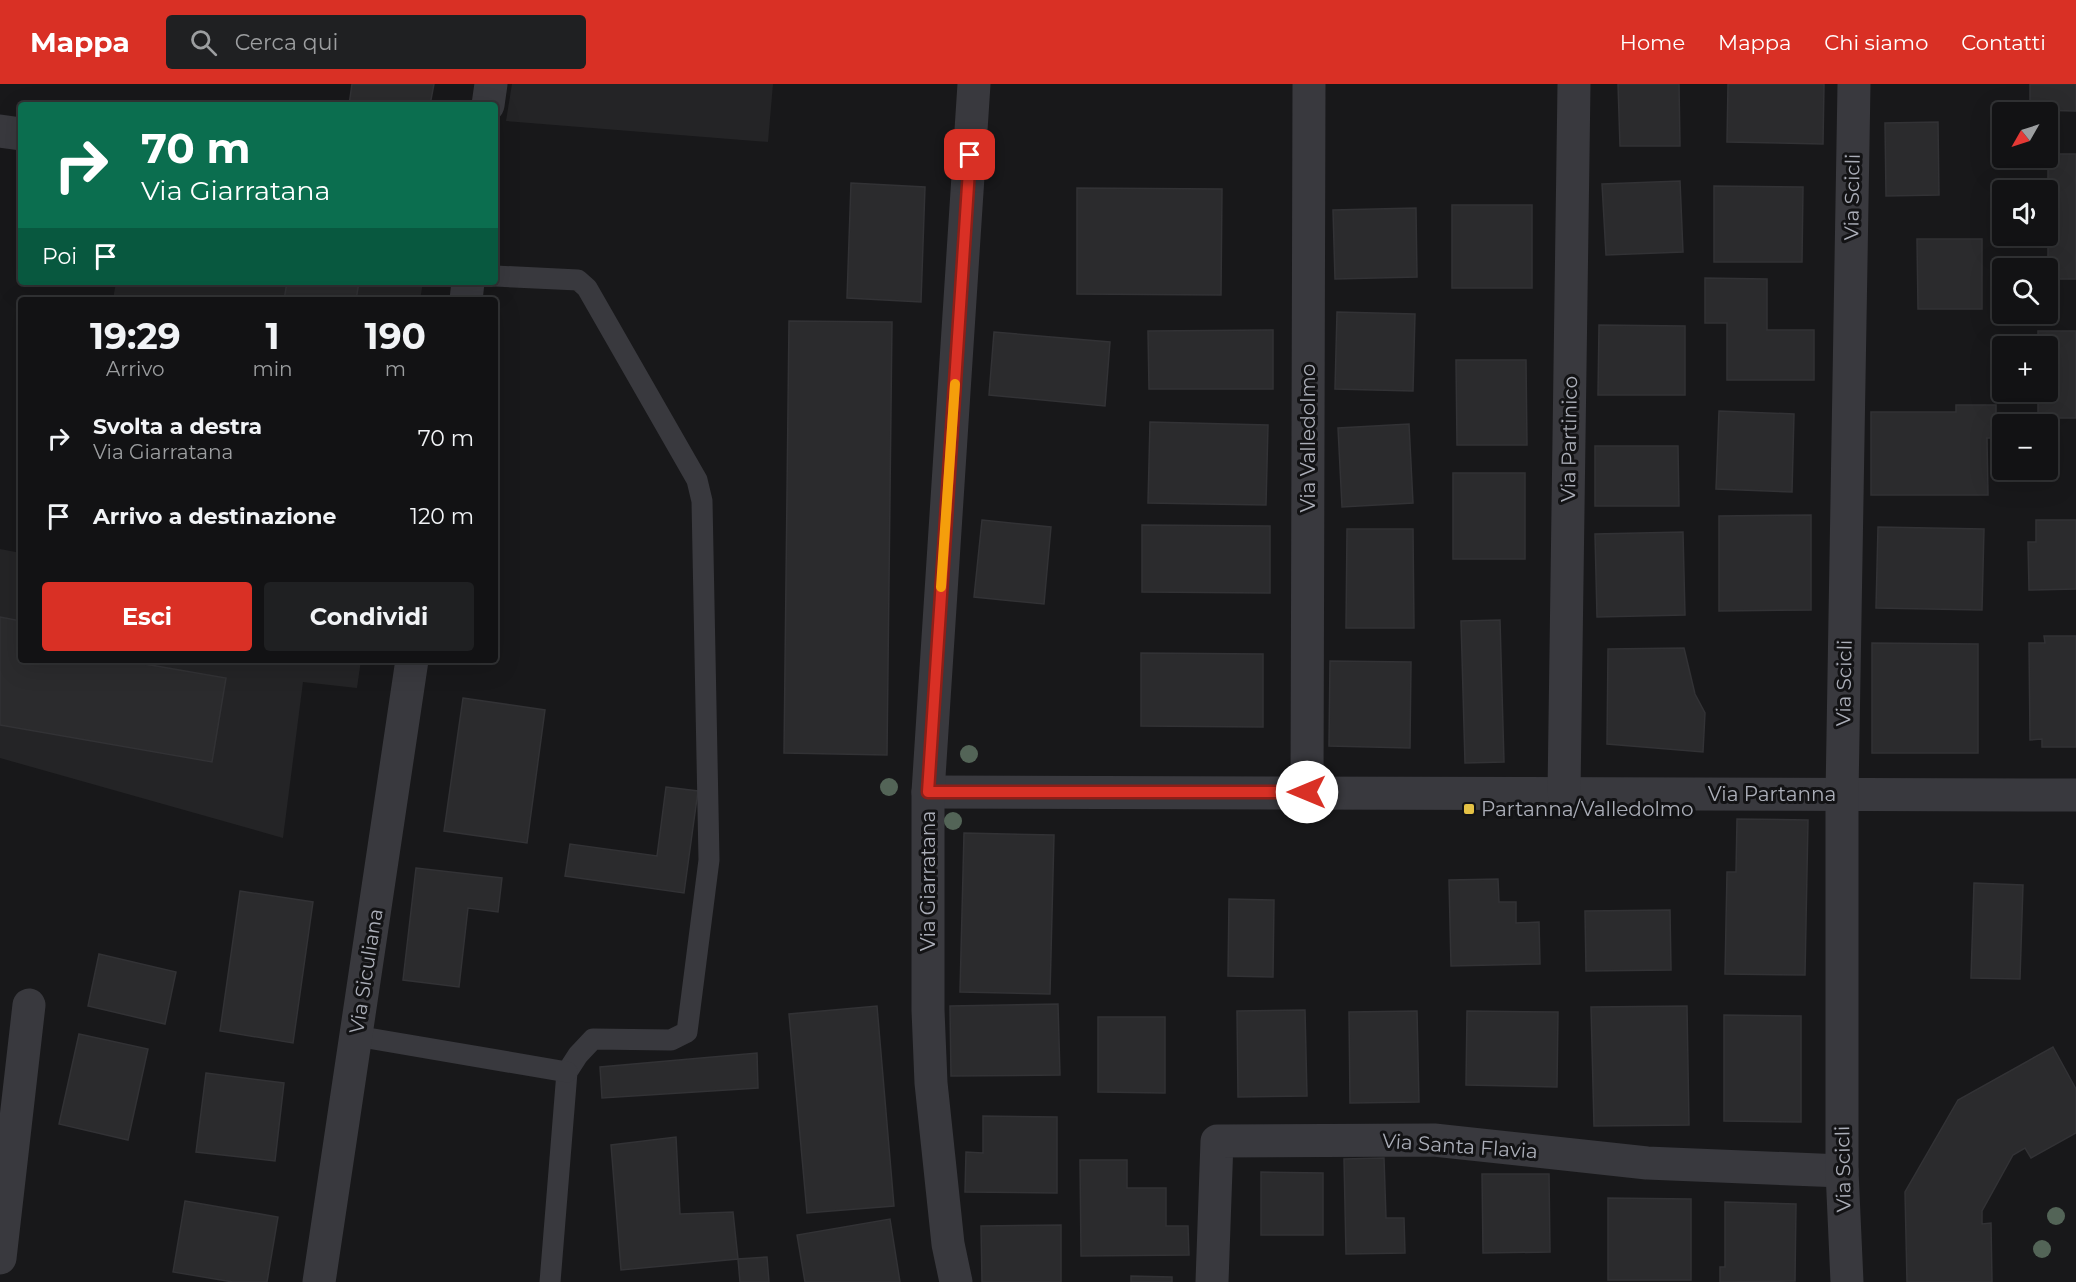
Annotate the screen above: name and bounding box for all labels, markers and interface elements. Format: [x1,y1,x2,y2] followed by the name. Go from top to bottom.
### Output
[166,15,586,69] search box
[30,25,130,59] text: Mappa
[187,26,220,59] icon: search
[235,29,338,56] text: Cerca qui
[1620,30,1685,55] text: Home
[1718,30,1791,55] text: Mappa
[1824,30,1928,55] text: Chi siamo
[1961,30,2046,55] text: Contatti
[1992,102,2058,168] north arrow
[1992,102,2058,480] map controls
[141,122,251,174] text: 70 m
[42,126,120,204] icon: right
[944,129,995,180] pin
[953,138,986,171] icon: arrive
[1839,153,1865,241] street label: Via Scicli
[141,174,331,207] text: Via Giarratana
[1992,180,2058,246] button: sound
[89,240,122,273] icon: arrive
[42,243,77,270] text: Poi
[1992,258,2058,324] button: search
[90,314,181,358] text: 19:29
[266,314,280,358] text: 1
[365,314,426,358] text: 190
[1992,336,2058,402] button: +
[106,357,165,381] text: Arrivo
[253,357,293,381] text: min
[385,357,406,381] text: m
[1296,364,1320,512] street label: Via Valledolmo
[1556,376,1582,502] street label: Via Partinico
[93,413,262,440] text: Svolta a destra
[1992,414,2058,480] button: −
[42,422,75,455] icon: right
[418,425,474,452] text: 70 m
[93,440,233,464] text: Via Giarratana
[42,500,75,533] icon: arrive
[93,503,336,530] text: Arrivo a destinazione
[410,503,474,530] text: 120 m
[42,582,252,651] button: Esci
[264,582,474,651] button: Condividi
[1831,639,1857,727] street label: Via Scicli
[1275,760,1339,824] position arrow
[1708,782,1836,806] street label: Via Partanna
[1481,797,1694,821] place label: Partanna/Valledolmo
[1462,802,1476,816] marker: Partanna/Valledolmo
[916,811,940,951] street label: Via Giarratana
[344,907,388,1035] street label: Via Siculiana
[1830,1125,1856,1213] street label: Via Scicli
[1381,1129,1539,1163] street label: Via Santa Flavia

